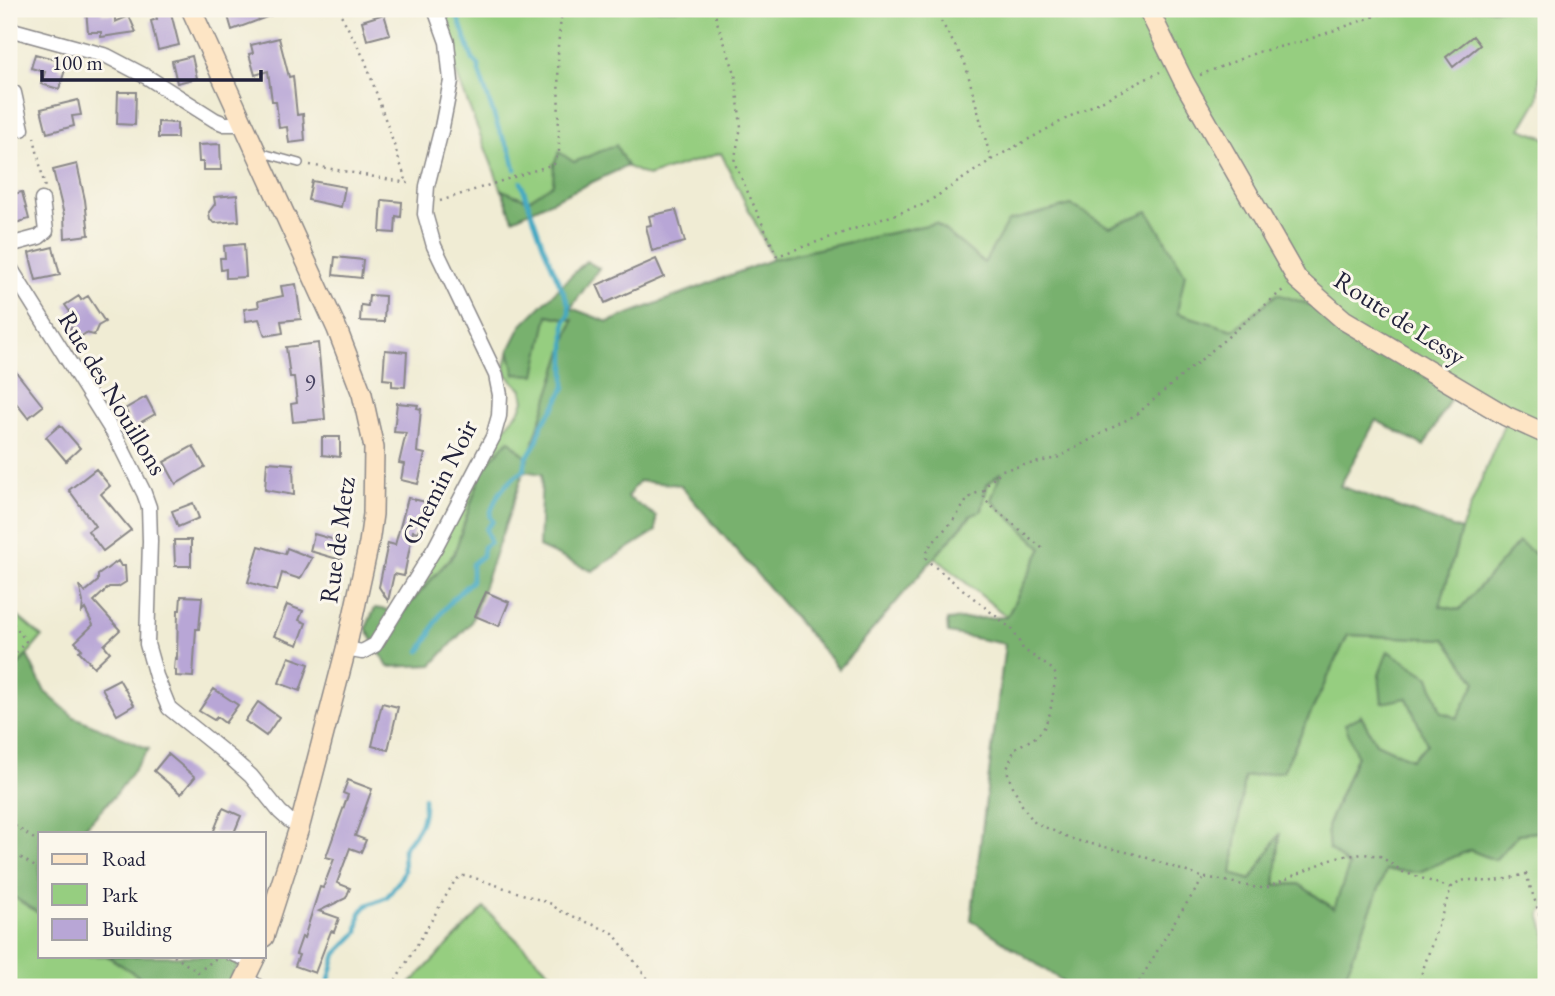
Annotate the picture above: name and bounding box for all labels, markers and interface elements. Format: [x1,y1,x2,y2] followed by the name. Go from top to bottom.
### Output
[42,38,261,82] scale bar
[52,49,103,76] text: 100 m
[1328,263,1473,374] street label: Route de Lessy
[51,305,175,481] street label: Rue des Nouillons
[304,368,316,398] house number: 9
[393,413,485,550] street label: Chemin Noir
[311,475,363,605] street label: Rue de Metz
[38,832,266,958] legend
[102,845,146,872] text: Road
[102,881,139,908] text: Park
[102,915,172,942] text: Building

